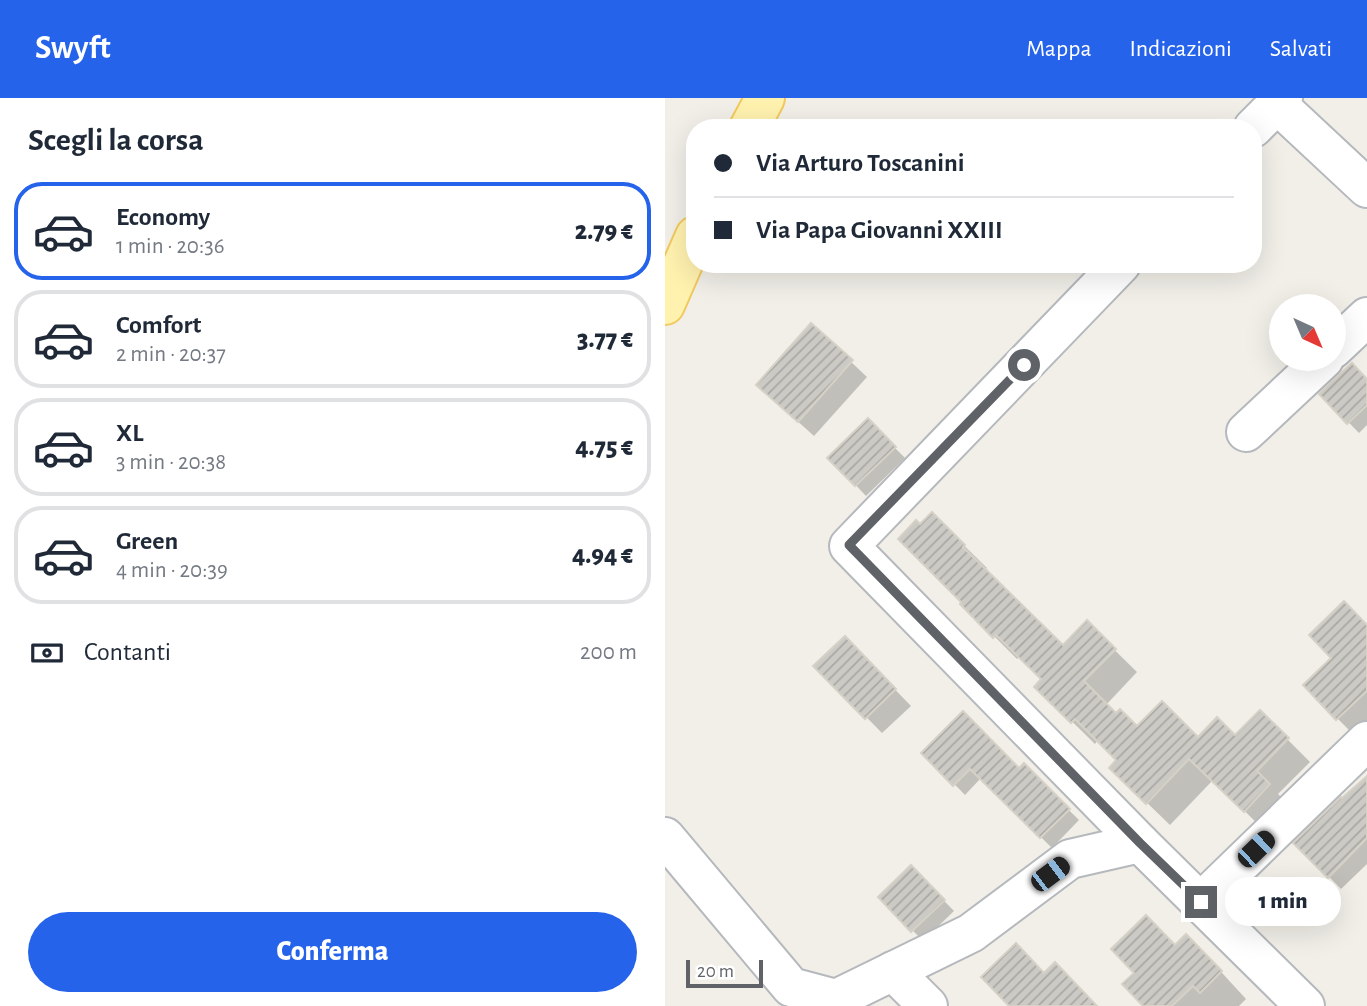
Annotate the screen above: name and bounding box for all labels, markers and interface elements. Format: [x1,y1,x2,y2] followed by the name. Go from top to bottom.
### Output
[35,32,111,65] text: Swyft
[1026,37,1091,61] text: Mappa
[1129,37,1232,61] text: Indicazioni
[1270,37,1332,61] text: Salvati
[28,124,204,156] text: Scegli la corsa
[756,150,965,176] text: Via Arturo Toscanini
[32,200,95,263] icon: car
[116,204,210,230] text: Economy
[756,217,1003,243] text: Via Papa Giovanni XXIII
[575,218,633,244] text: 2.79 €
[116,235,225,258] text: 1 min · 20:36
[1269,294,1346,371] north arrow
[1269,294,1346,371] map controls
[32,308,95,371] icon: car
[116,312,201,338] text: Comfort
[577,326,633,352] text: 3.77 €
[116,343,226,366] text: 2 min · 20:37
[1008,349,1040,381] route start
[32,416,95,479] icon: car
[116,420,143,446] text: XL
[575,434,633,460] text: 4.75 €
[116,451,226,474] text: 3 min · 20:38
[32,524,95,587] icon: car
[116,528,178,554] text: Green
[572,542,633,568] text: 4.94 €
[116,559,228,582] text: 4 min · 20:39
[28,634,66,672] icon: cash
[84,639,171,665] text: Contanti
[580,641,637,664] text: 200 m
[1234,827,1279,871] car
[1027,853,1074,895] car
[1225,878,1341,926] callout: 1 min
[1185,886,1217,918] route end
[1259,890,1307,913] text: 1 min
[28,912,637,992] button: Conferma
[686,957,763,989] scale bar
[697,962,734,981] text: 20 m

